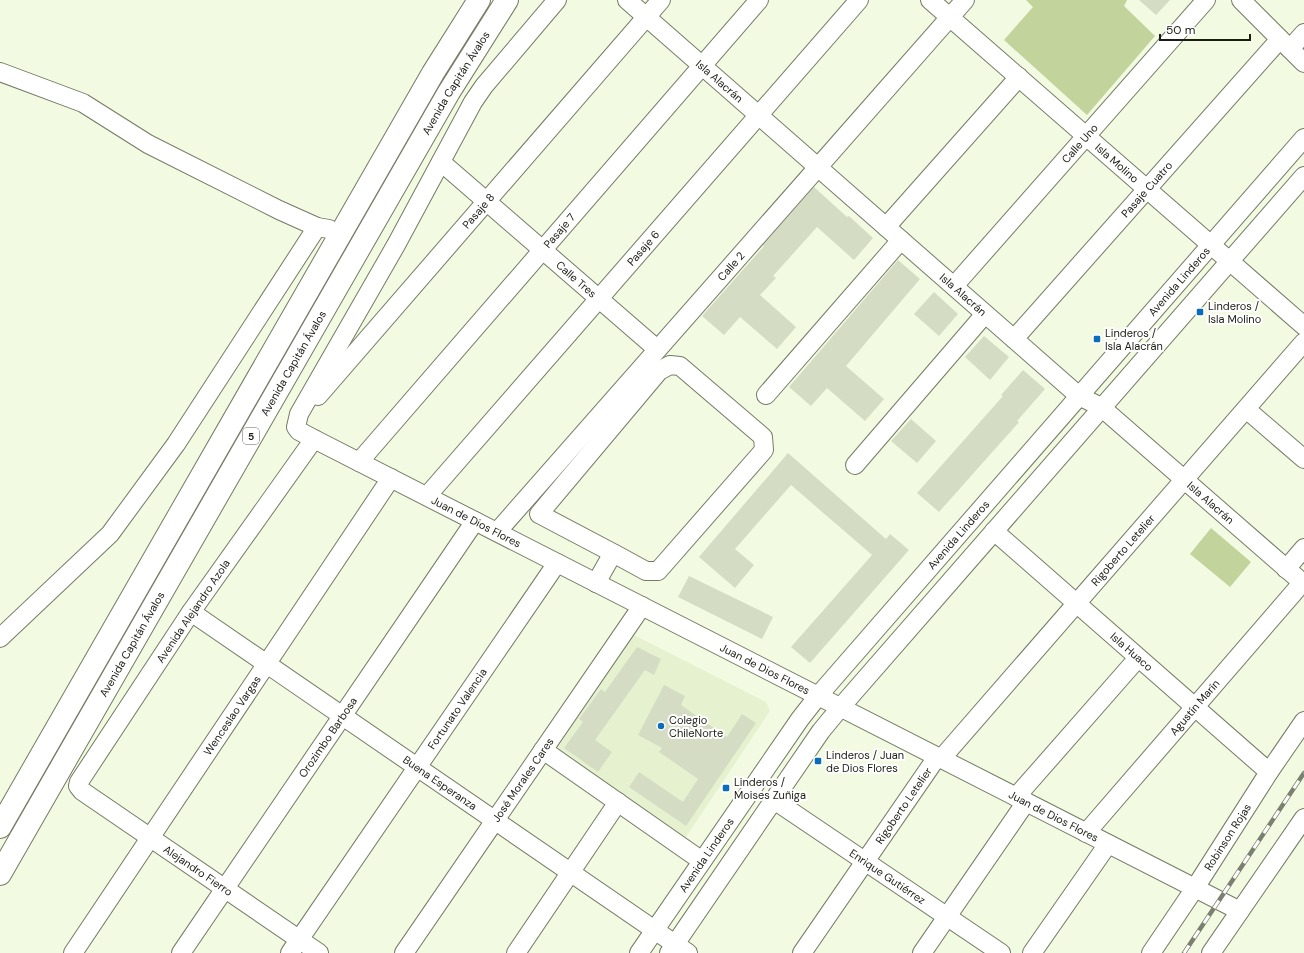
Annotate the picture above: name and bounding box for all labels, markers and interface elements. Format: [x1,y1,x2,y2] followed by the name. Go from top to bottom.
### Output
[1160,16,1250,42] scale bar
[1166,22,1195,38] text: 50 m
[419,28,493,137] street label: Avenida Capitán Ávalos
[693,57,746,105] street label: Isla Alacrán
[1058,121,1101,166] street label: Calle Uno
[1092,140,1142,186] street label: Isla Molino
[1118,158,1175,220] street label: Pasaje Cuatro
[459,190,498,231] street label: Pasaje 8
[540,210,578,251] street label: Pasaje 7
[624,227,662,269] street label: Pasaje 6
[1145,244,1213,319] street label: Avenida Linderos
[714,249,747,284] street label: Calle 2
[553,258,599,301] street label: Calle Tres
[937,270,990,319] street label: Isla Alacrán
[1208,299,1261,326] place label: Linderos / Isla Molino
[1195,307,1205,317] marker: Linderos / Isla Molino
[258,308,329,418] street label: Avenida Capitán Ávalos
[1105,326,1163,353] place label: Linderos / Isla Alacrán
[1092,334,1102,344] marker: Linderos / Isla Alacrán
[243,428,259,444] road number: 5
[1184,478,1237,527] street label: Isla Alacrán
[429,493,524,550] street label: Juan de Dios Flores
[924,497,992,572] street label: Avenida Linderos
[1088,512,1158,589] street label: Rigoberto Letelier
[153,557,233,665] street label: Avenida Alejandro Azola
[96,589,168,699] street label: Avenida Capitán Ávalos
[1107,629,1156,674] street label: Isla Huaco
[718,640,812,698] street label: Juan de Dios Flores
[424,665,490,752] street label: Fortunato Valencia
[200,673,264,758] street label: Wenceslao Vargas
[1167,677,1222,738] street label: Agustín Marín
[295,694,360,780] street label: Orozimbo Barbosa
[669,713,723,740] place label: Colegio ChileNorte
[656,721,666,731] marker: Colegio ChileNorte
[489,735,557,825] street label: José Morales Cares
[826,748,904,775] place label: Linderos / Juan de Dios Flores
[400,753,480,813] street label: Buena Esperanza
[813,756,823,766] marker: Linderos / Juan de Dios Flores
[872,765,935,847] street label: Rigoberto Letelier
[734,775,806,802] place label: Linderos / Moises Zuñiga
[721,783,731,793] marker: Linderos / Moises Zuñiga
[1006,787,1101,845] street label: Juan de Dios Flores
[1201,801,1254,873] street label: Robinson Rojas
[676,815,737,895] street label: Avenida Linderos
[161,842,235,899] street label: Alejandro Fierro
[847,846,928,907] street label: Enrique Gutiérrez

